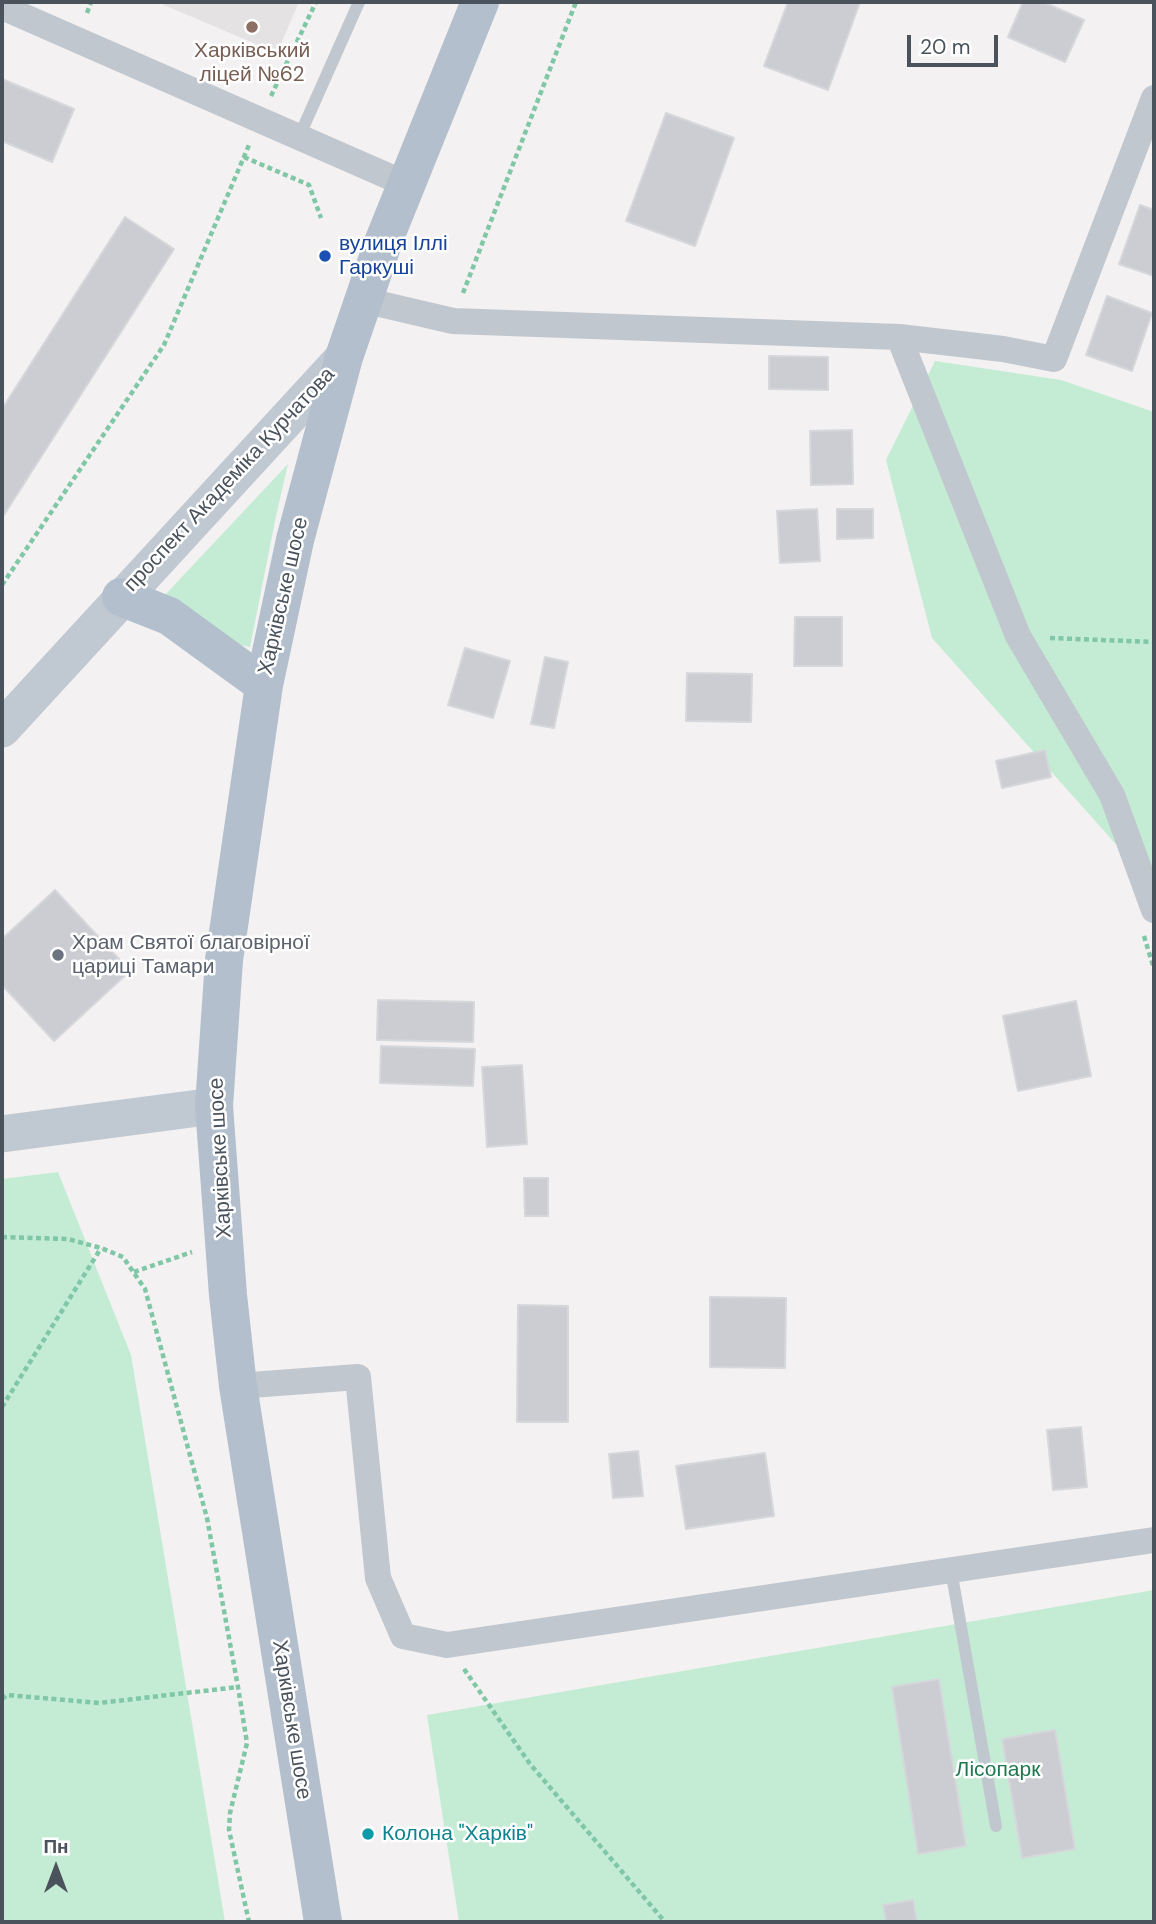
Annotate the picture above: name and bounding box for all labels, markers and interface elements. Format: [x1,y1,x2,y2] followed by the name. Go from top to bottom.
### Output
[244,19,260,35] marker: Харківський ліцей №62
[911,21,1002,65] scale bar
[920,33,971,61] text: 20 m
[194,38,310,88] place label: Харківський ліцей №62
[339,231,448,281] place label: вулиця Іллі Гаркуші
[317,248,333,264] marker: вулиця Іллі Гаркуші
[119,363,341,597] street label: проспект Академіка Курчатова
[254,515,314,677] street label: Харківське шосе
[72,930,310,980] place label: Храм Святої благовірної цариці Тамари
[50,947,66,963] marker: Храм Святої благовірної цариці Тамари
[204,1077,238,1239] street label: Харківське шосе
[266,1639,316,1801] street label: Харківське шосе
[956,1757,1040,1783] park label: Лісопарк
[382,1821,533,1847] place label: Колона "Харків"
[360,1826,376,1842] marker: Колона "Харків"
[21,1833,91,1903] north arrow
[43,1834,69,1859] text: Пн

